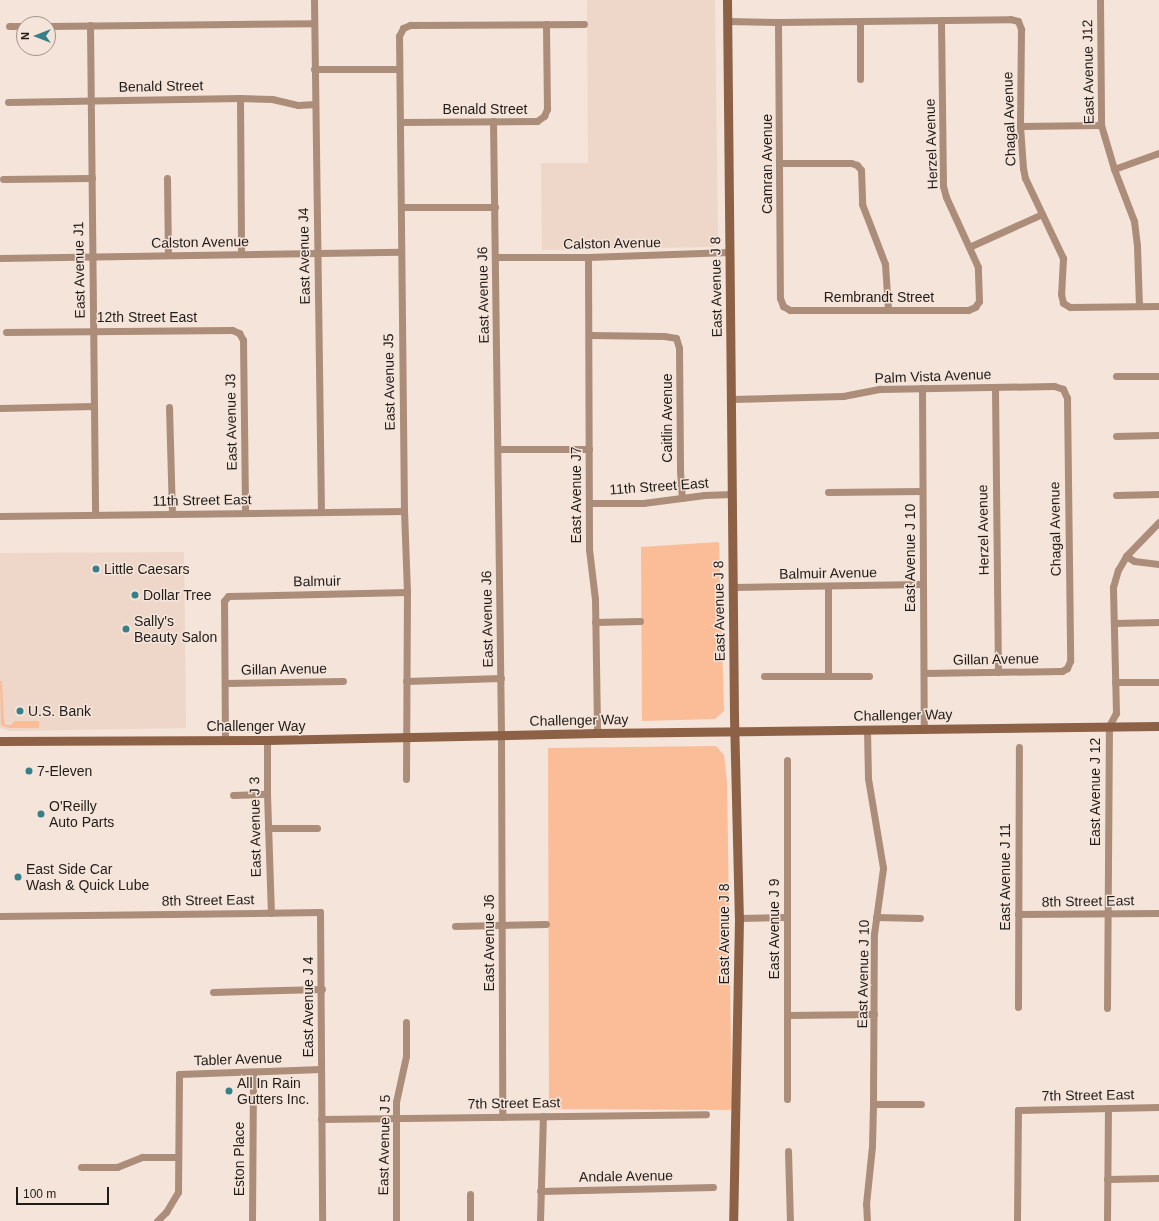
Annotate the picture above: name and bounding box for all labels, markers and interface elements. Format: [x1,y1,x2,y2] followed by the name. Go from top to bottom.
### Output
[16,16,56,56] north arrow
[1079,19,1097,125] street label: East Avenue J12
[19,32,31,40] text: N
[999,71,1019,167] street label: Chagal Avenue
[118,77,204,95] street label: Benald Street
[921,98,941,190] street label: Herzel Avenue
[443,101,527,117] street label: Benald Street
[759,114,775,214] street label: Camran Avenue
[295,207,313,305] street label: East Avenue J4
[70,221,88,319] street label: East Avenue J1
[151,233,249,251] street label: Calston Avenue
[563,234,661,252] street label: Calston Avenue
[707,236,725,338] street label: East Avenue J 8
[474,246,492,344] street label: East Avenue J6
[824,289,934,305] street label: Rembrandt Street
[97,309,197,325] street label: 12th Street East
[380,333,398,431] street label: East Avenue J5
[874,366,992,386] street label: Palm Vista Avenue
[222,373,240,471] street label: East Avenue J3
[659,373,675,463] street label: Caitlin Avenue
[568,446,584,544] street label: East Avenue J7
[609,474,709,498] street label: 11th Street East
[1046,481,1064,577] street label: Chagal Avenue
[974,484,992,576] street label: Herzel Avenue
[152,491,252,509] street label: 11th Street East
[902,503,918,613] street label: East Avenue J 10
[710,560,728,662] street label: East Avenue J 8
[104,561,190,577] place label: Little Caesars
[91,564,101,574] marker: Little Caesars
[779,564,877,582] street label: Balmuir Avenue
[478,570,496,668] street label: East Avenue J6
[293,572,341,590] street label: Balmuir
[143,587,212,603] place label: Dollar Tree
[130,590,140,600] marker: Dollar Tree
[134,613,217,646] place label: Sally's Beauty Salon
[121,624,131,634] marker: Sally's Beauty Salon
[952,650,1040,668] street label: Gillan Avenue
[240,660,328,678] street label: Gillan Avenue
[28,703,91,719] place label: U.S. Bank
[15,706,25,716] marker: U.S. Bank
[853,706,953,724] street label: Challenger Way
[529,711,629,729] street label: Challenger Way
[206,718,306,734] street label: Challenger Way
[1087,737,1103,847] street label: East Avenue J 12
[37,763,92,779] place label: 7-Eleven
[24,766,34,776] marker: 7-Eleven
[246,776,264,878] street label: East Avenue J 3
[49,798,114,830] place label: O'Reilly Auto Parts
[36,809,46,819] marker: O'Reilly Auto Parts
[997,823,1013,931] street label: East Avenue J 11
[26,861,149,894] place label: East Side Car Wash & Quick Lube
[13,872,23,882] marker: East Side Car Wash & Quick Lube
[766,878,782,980] street label: East Avenue J 9
[716,883,732,985] street label: East Avenue J 8
[162,891,254,909] street label: 8th Street East
[1042,892,1134,910] street label: 8th Street East
[481,894,497,992] street label: East Avenue J6
[854,919,872,1029] street label: East Avenue J 10
[300,956,316,1058] street label: East Avenue J 4
[193,1049,283,1069] street label: Tabler Avenue
[237,1075,309,1108] place label: All In Rain Gutters Inc.
[224,1086,234,1096] marker: All In Rain Gutters Inc.
[1042,1086,1134,1104] street label: 7th Street East
[375,1094,393,1196] street label: East Avenue J 5
[468,1094,560,1112] street label: 7th Street East
[231,1122,247,1196] street label: Eston Place
[579,1167,673,1185] street label: Andale Avenue
[18,1179,111,1205] scale bar
[23,1187,56,1201] text: 100 m

